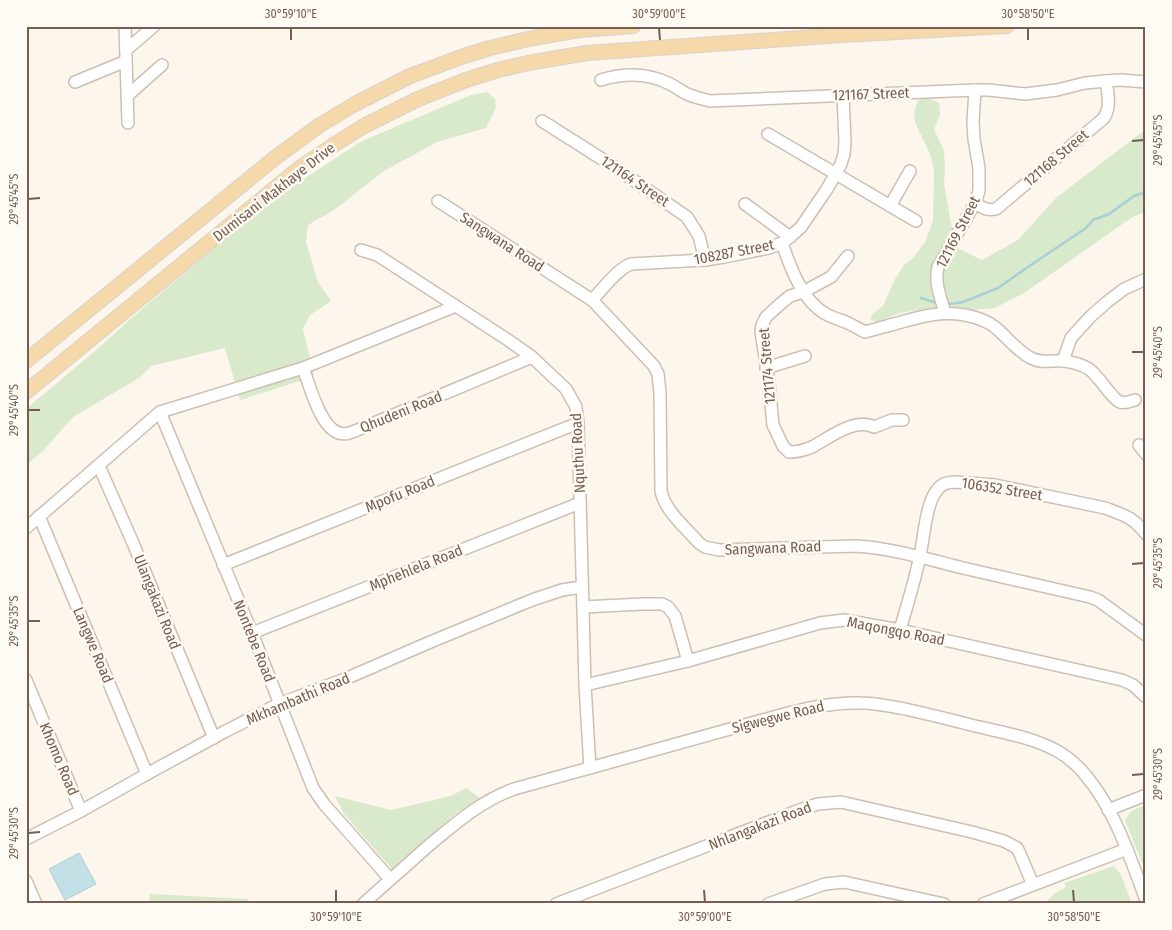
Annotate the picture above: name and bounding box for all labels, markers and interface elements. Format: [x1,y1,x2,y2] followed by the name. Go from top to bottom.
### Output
[265,7,317,21] text: 30°59'10"E
[632,7,686,21] text: 30°59'00"E
[1002,7,1055,21] text: 30°58'50"E
[832,84,910,104] street label: 121167 Street
[1151,115,1165,165] text: 29°45'45"S
[1020,126,1092,190] street label: 121168 Street
[209,139,339,245] street label: Dumisani Makhaye Drive
[597,152,673,211] street label: 121164 Street
[7,174,21,224] text: 29°45'45"S
[932,193,984,271] street label: 121169 Street
[457,208,547,276] street label: Sangwana Road
[692,235,776,269] street label: 108287 Street
[1151,326,1165,378] text: 29°45'40"S
[755,327,779,405] street label: 121174 Street
[7,384,21,436] text: 29°45'40"S
[357,387,445,437] street label: Qhudeni Road
[567,412,589,494] street label: Nquthu Road
[363,472,437,516] street label: Mpofu Road
[960,474,1044,504] street label: 106352 Street
[724,537,822,559] street label: Sangwana Road
[1151,537,1165,588] text: 29°45'35"S
[367,541,465,595] street label: Mphehlela Road
[130,552,184,652] street label: Ulangakazi Road
[7,595,21,646] text: 29°45'35"S
[229,597,279,685] street label: Nontebe Road
[69,604,117,686] street label: Langwe Road
[846,613,946,649] street label: Maqongqo Road
[243,669,353,729] street label: Mkhambathi Road
[730,697,826,737] street label: Sigwegwe Road
[36,720,82,798] street label: Khomo Road
[1151,748,1165,800] text: 29°45'30"S
[706,798,814,854] street label: Nhlangakazi Road
[7,807,21,859] text: 29°45'30"S
[310,910,362,924] text: 30°59'10"E
[678,910,732,924] text: 30°59'00"E
[1048,910,1101,924] text: 30°58'50"E

